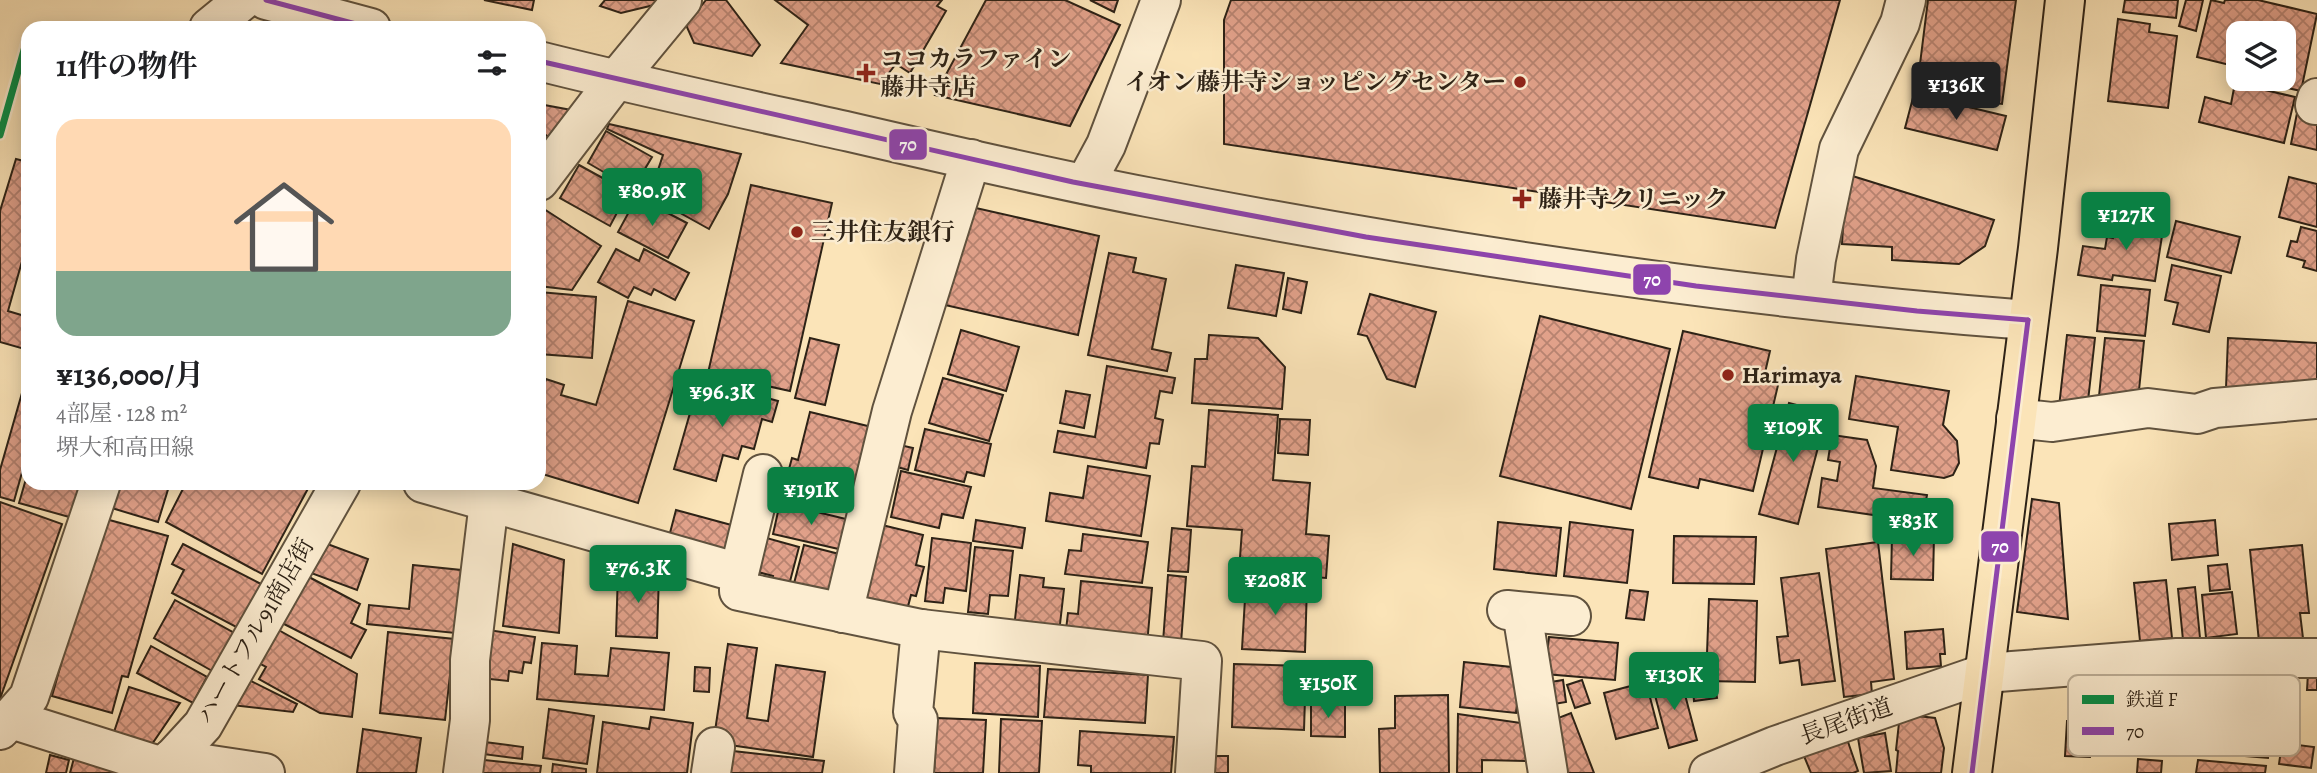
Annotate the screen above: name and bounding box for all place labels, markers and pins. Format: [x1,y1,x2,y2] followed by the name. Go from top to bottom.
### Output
[880,43,1072,103] place label: ココカラファイン 藤井寺店
[1907,62,2005,122] pin: ¥136K
[858,65,874,81] marker: ココカラファイン 藤井寺店
[1125,66,1506,98] place label: イオン藤井寺ショッピングセンター
[1512,74,1528,90] marker: イオン藤井寺ショッピングセンター
[595,168,709,228] pin: ¥80.9K
[1538,183,1729,215] place label: 藤井寺クリニック
[1512,189,1532,209] marker: 藤井寺クリニック
[2077,192,2175,252] pin: ¥127K
[811,216,955,248] place label: 三井住友銀行
[789,224,805,240] marker: 三井住友銀行
[1742,359,1842,391] place label: Harimaya
[1720,367,1736,383] marker: Harimaya
[665,370,779,429] pin: ¥96.3K
[1744,405,1842,464] pin: ¥109K
[762,468,860,527] pin: ¥191K
[1872,498,1954,558] pin: ¥83K
[581,546,695,605] pin: ¥76.3K
[1226,558,1324,617] pin: ¥208K
[1625,652,1723,712] pin: ¥130K
[1279,660,1377,720] pin: ¥150K

